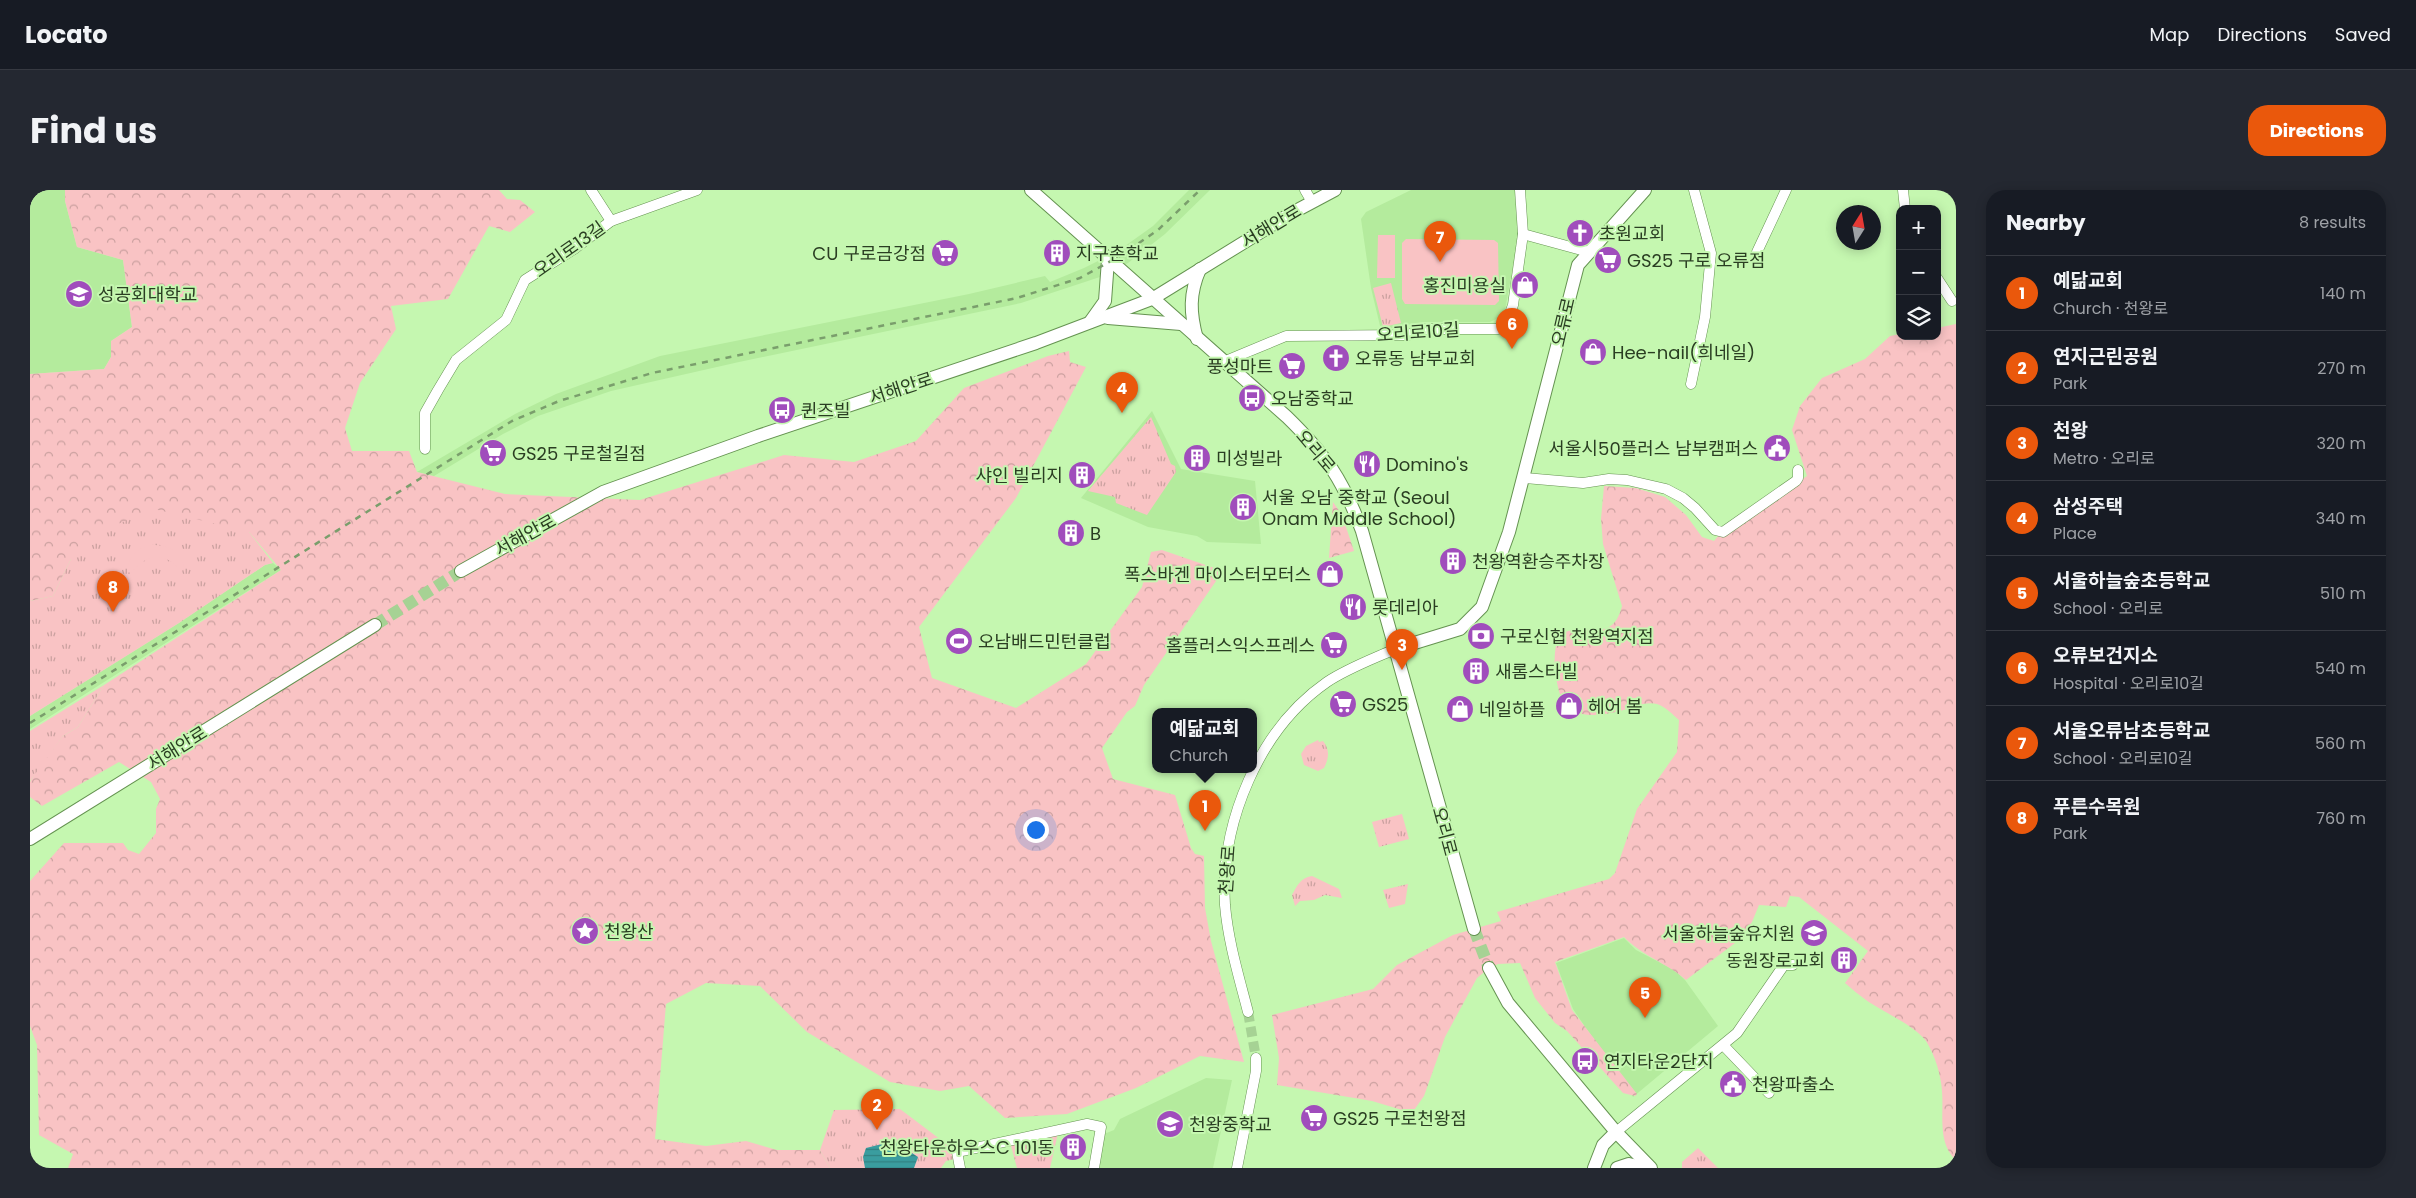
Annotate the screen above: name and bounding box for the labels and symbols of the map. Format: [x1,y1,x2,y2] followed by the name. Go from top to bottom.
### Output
[1236,198,1306,254] street label: 서해안로
[1836,205,1881,250] north arrow
[528,215,610,283] street label: 오리로13길
[1565,218,1595,248] church icon: 초원교회
[1424,221,1456,262] pin: 7
[1599,221,1665,246] place label: 초원교회
[930,238,960,268] supermarket icon: CU 구로금강점
[1042,238,1072,268] building icon: 지구촌학교
[812,241,926,266] place label: CU 구로금강점
[1076,241,1159,266] place label: 지구촌학교
[1593,245,1623,275] supermarket icon: GS25 구로 오류점
[1627,248,1766,273] place label: GS25 구로 오류점
[1510,270,1540,300] shop icon: 홍진미용실
[1423,273,1506,298] place label: 홍진미용실
[64,279,94,309] school or university icon: 성공회대학교
[98,282,197,307] place label: 성공회대학교
[1545,295,1581,349] street label: 오류로
[1496,308,1528,349] pin: 6
[1376,317,1460,347] street label: 오리로10길
[1578,337,1608,367] shop icon: Hee-nail(희네일)
[1612,340,1755,365] place label: Hee-nail(희네일)
[1321,343,1351,373] church icon: 오류동 남부교회
[1355,346,1476,371] place label: 오류동 남부교회
[1277,351,1307,381] supermarket icon: 풍성마트
[1207,354,1273,379] place label: 풍성마트
[866,366,936,410] street label: 서해안로
[1106,372,1138,413] pin: 4
[1237,383,1267,413] bus stop icon: 오남중학교
[1271,386,1354,411] place label: 오남중학교
[767,395,797,425] bus stop icon: 퀸즈빌
[801,398,851,423] place label: 퀸즈빌
[1290,424,1342,478] street label: 오리로
[1762,433,1792,463] public building icon: 서울시50플러스 남부캠퍼스
[1548,436,1758,461] place label: 서울시50플러스 남부캠퍼스
[478,438,508,468] supermarket icon: GS25 구로철길점
[512,441,646,466] place label: GS25 구로철길점
[1182,443,1212,473] building icon: 미성빌라
[1216,446,1283,471] place label: 미성빌라
[1352,449,1382,479] restaurant icon: Domino's
[1386,452,1469,477] place label: Domino's
[1067,460,1097,490] building icon: 샤인 빌리지
[975,463,1063,488] place label: 샤인 빌리지
[1262,485,1457,531] place label: 서울 오남 중학교 (Seoul Onam Middle School)
[1228,492,1258,522] building icon: 서울 오남 중학교 (Seoul Onam Middle School)
[490,508,560,562] street label: 서해안로
[1056,518,1086,548] building icon: B
[1090,521,1101,546] place label: B
[1438,546,1468,576] building icon: 천왕역환승주차장
[1472,549,1604,574] place label: 천왕역환승주차장
[1315,559,1345,589] shop icon: 폭스바겐 마이스터모터스
[1124,562,1311,587] place label: 폭스바겐 마이스터모터스
[97,571,129,612] pin: 8
[1338,592,1368,622] restaurant icon: 롯데리아
[1372,595,1439,620] place label: 롯데리아
[1466,621,1496,651] bank icon: 구로신협 천왕역지점
[1500,624,1654,649] place label: 구로신협 천왕역지점
[944,626,974,656] sports icon: 오남배드민턴클럽
[978,629,1110,654] place label: 오남배드민턴클럽
[1386,629,1418,670] pin: 3
[1319,630,1349,660] supermarket icon: 홈플러스익스프레스
[1166,633,1315,658] place label: 홈플러스익스프레스
[1461,656,1491,686] building icon: 새롬스타빌
[1495,659,1578,684] place label: 새롬스타빌
[1328,689,1358,719] supermarket icon: GS25
[1554,691,1584,721] shop icon: 헤어 봄
[1362,692,1408,717] place label: GS25
[1445,694,1475,724] shop icon: 네일하플
[1588,694,1643,719] place label: 헤어 봄
[1479,697,1545,722] place label: 네일하플
[142,720,212,776] street label: 서해안로
[1189,790,1221,831] pin: 1
[1426,804,1464,858] street label: 오리로
[1023,817,1049,843] your location
[1213,844,1241,896] street label: 천왕로
[570,916,600,946] place icon: 천왕산
[1799,918,1829,948] school or university icon: 서울하늘숲유치원
[604,919,654,944] place label: 천왕산
[1663,921,1795,946] place label: 서울하늘숲유치원
[1829,945,1859,975] building icon: 동원장로교회
[1726,948,1825,973] place label: 동원장로교회
[1629,977,1661,1018] pin: 5
[1570,1046,1600,1076] bus stop icon: 연지타운2단지
[1604,1049,1714,1074] place label: 연지타운2단지
[1718,1069,1748,1099] public building icon: 천왕파출소
[1752,1072,1835,1097] place label: 천왕파출소
[861,1089,893,1130] pin: 2
[1299,1103,1329,1133] supermarket icon: GS25 구로천왕점
[1333,1106,1467,1131] place label: GS25 구로천왕점
[1155,1109,1185,1139] school or university icon: 천왕중학교
[1189,1112,1272,1137] place label: 천왕중학교
[1058,1132,1088,1162] building icon: 천왕타운하우스C 101동
[880,1135,1054,1160] place label: 천왕타운하우스C 101동

